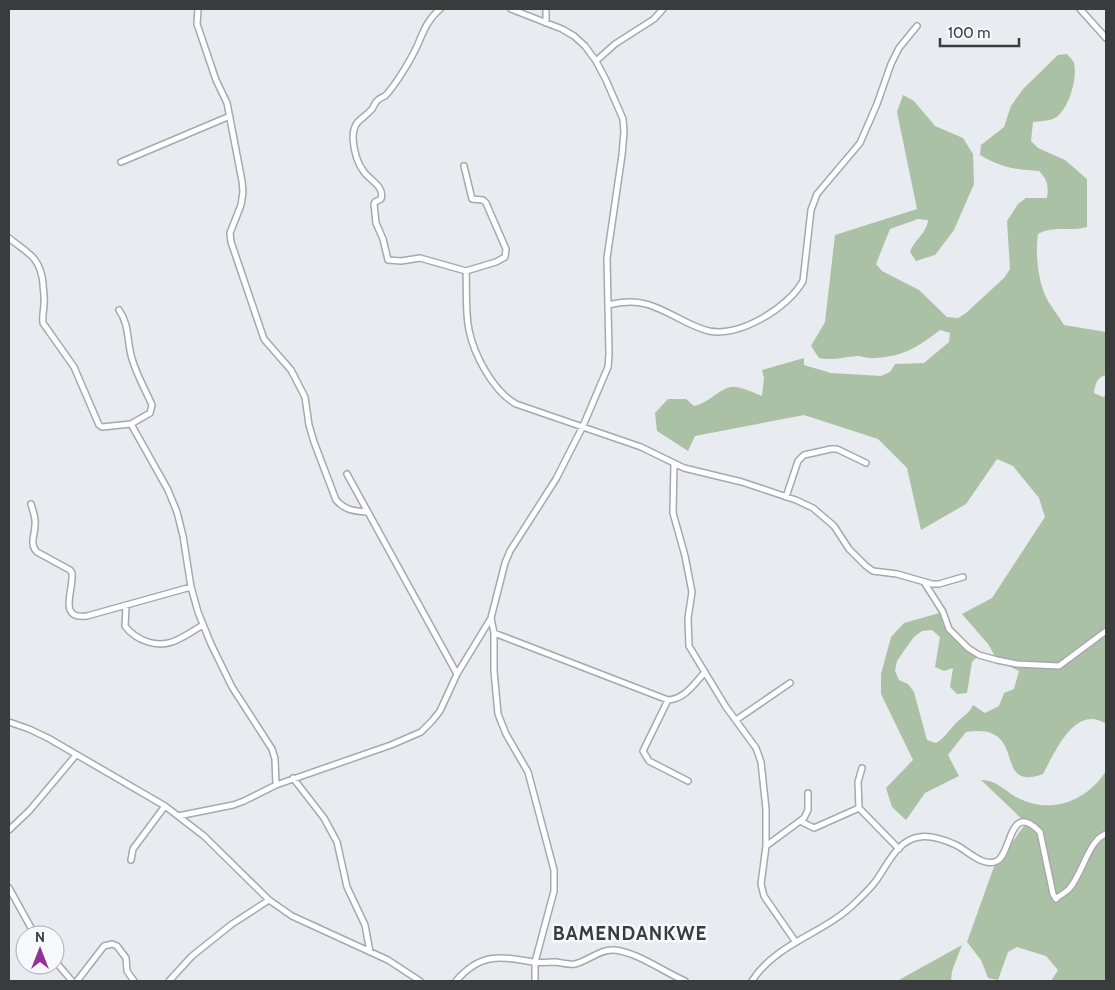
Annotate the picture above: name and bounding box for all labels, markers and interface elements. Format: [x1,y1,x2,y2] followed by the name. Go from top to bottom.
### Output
[940,15,1019,47] scale bar
[948,24,990,42] text: 100 m
[553,922,707,945] district label: BAMENDANKWE
[15,925,65,975] north arrow
[35,928,45,946] text: N

